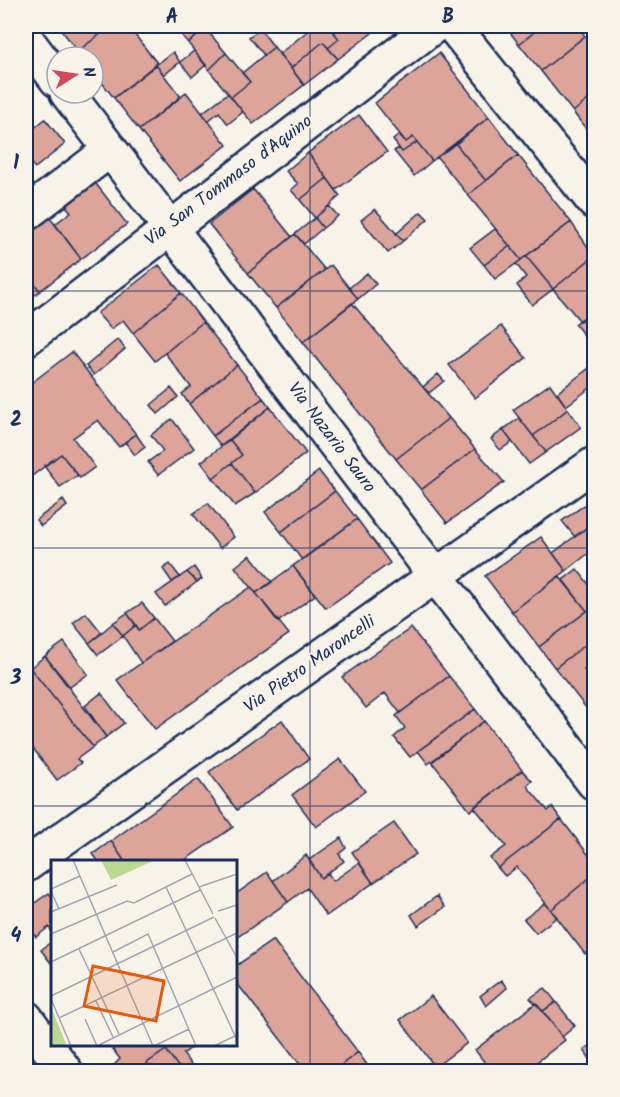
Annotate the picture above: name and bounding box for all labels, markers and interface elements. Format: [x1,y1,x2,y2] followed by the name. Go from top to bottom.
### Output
[166,2,178,34] text: A
[442,2,454,34] text: B
[45,45,105,105] north arrow
[75,65,101,80] text: N
[139,108,319,254] street label: Via San Tommaso d'Aquino
[13,148,19,180] text: 1
[279,376,383,500] street label: Via Nazario Sauro
[10,405,22,437] text: 2
[238,608,383,721] street label: Via Pietro Maroncelli
[10,663,22,695] text: 3
[51,860,237,1046] inset map
[11,921,22,953] text: 4

